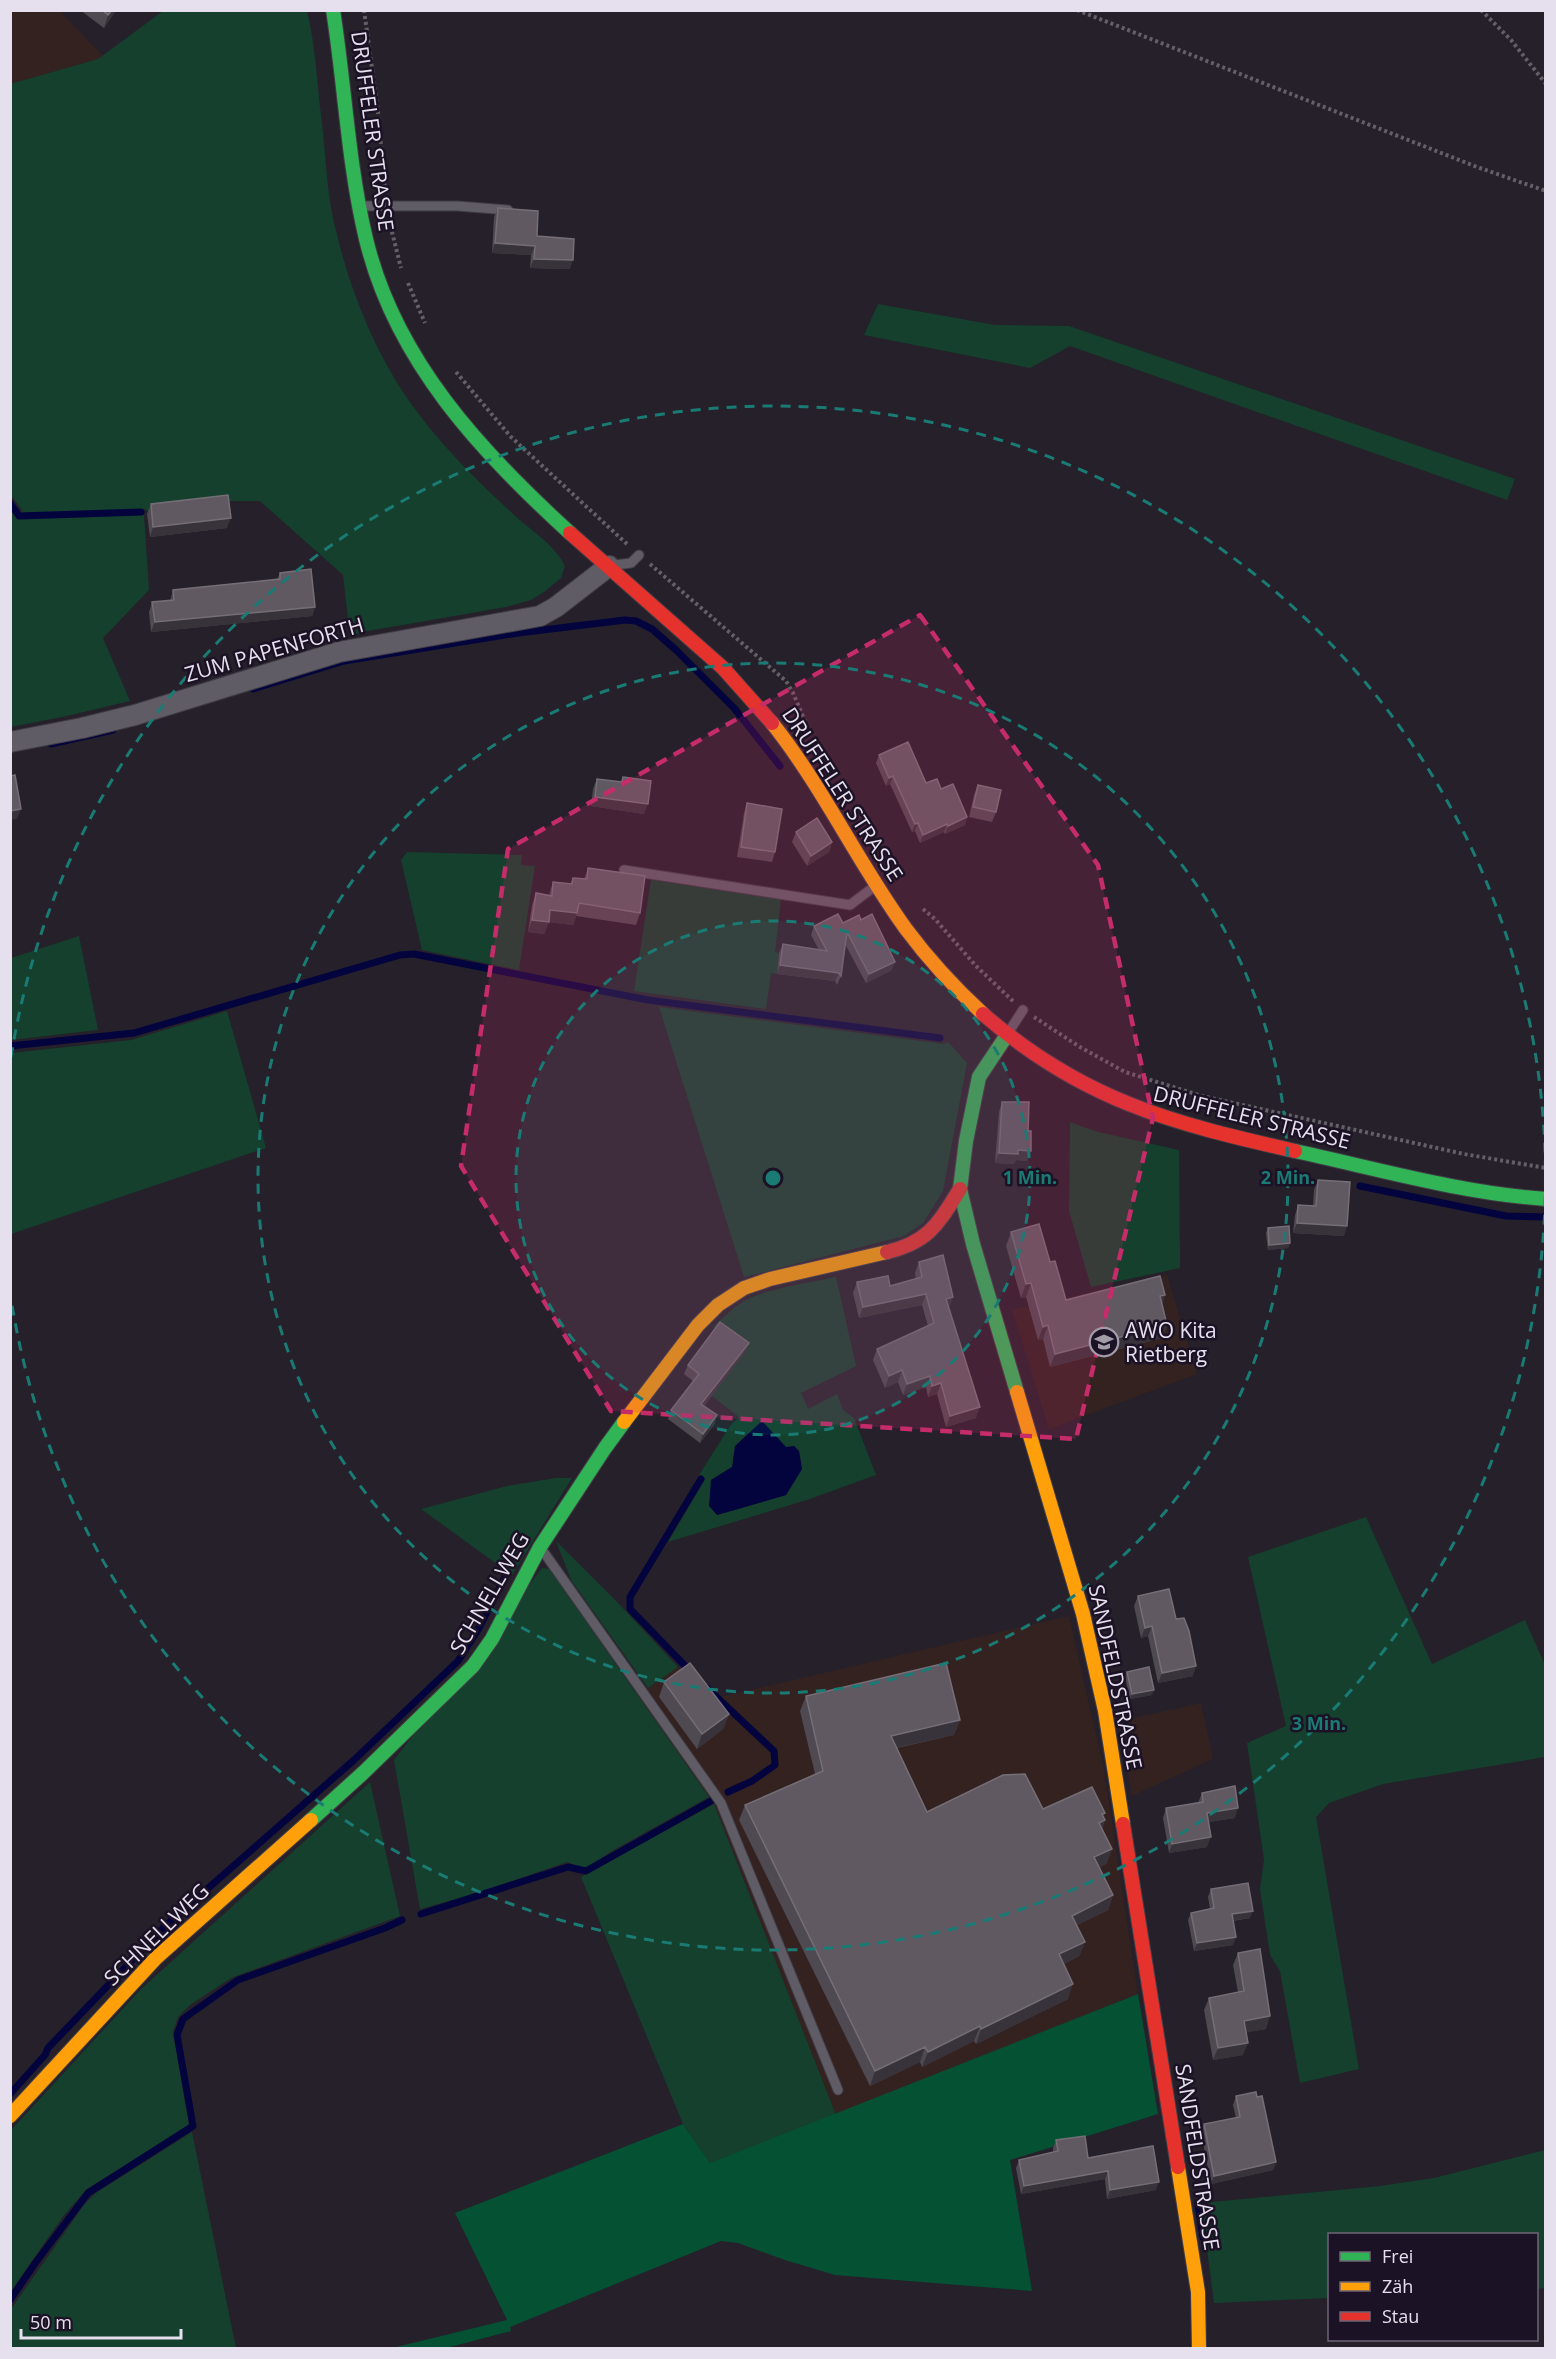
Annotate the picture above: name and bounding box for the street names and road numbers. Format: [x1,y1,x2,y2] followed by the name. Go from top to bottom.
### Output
[345,29,401,233] street label: DRUFFELER STRASSE
[181,610,367,688] street label: ZUM PAPENFORTH
[776,702,910,886] street label: DRUFFELER STRASSE
[1151,1079,1353,1155] street label: DRUFFELER STRASSE
[443,1527,535,1659] street label: SCHNELLWEG
[1083,1582,1149,1772] street label: SANDFELDSTRASSE
[97,1877,215,1991] street label: SCHNELLWEG
[1169,2062,1227,2252] street label: SANDFELDSTRASSE

